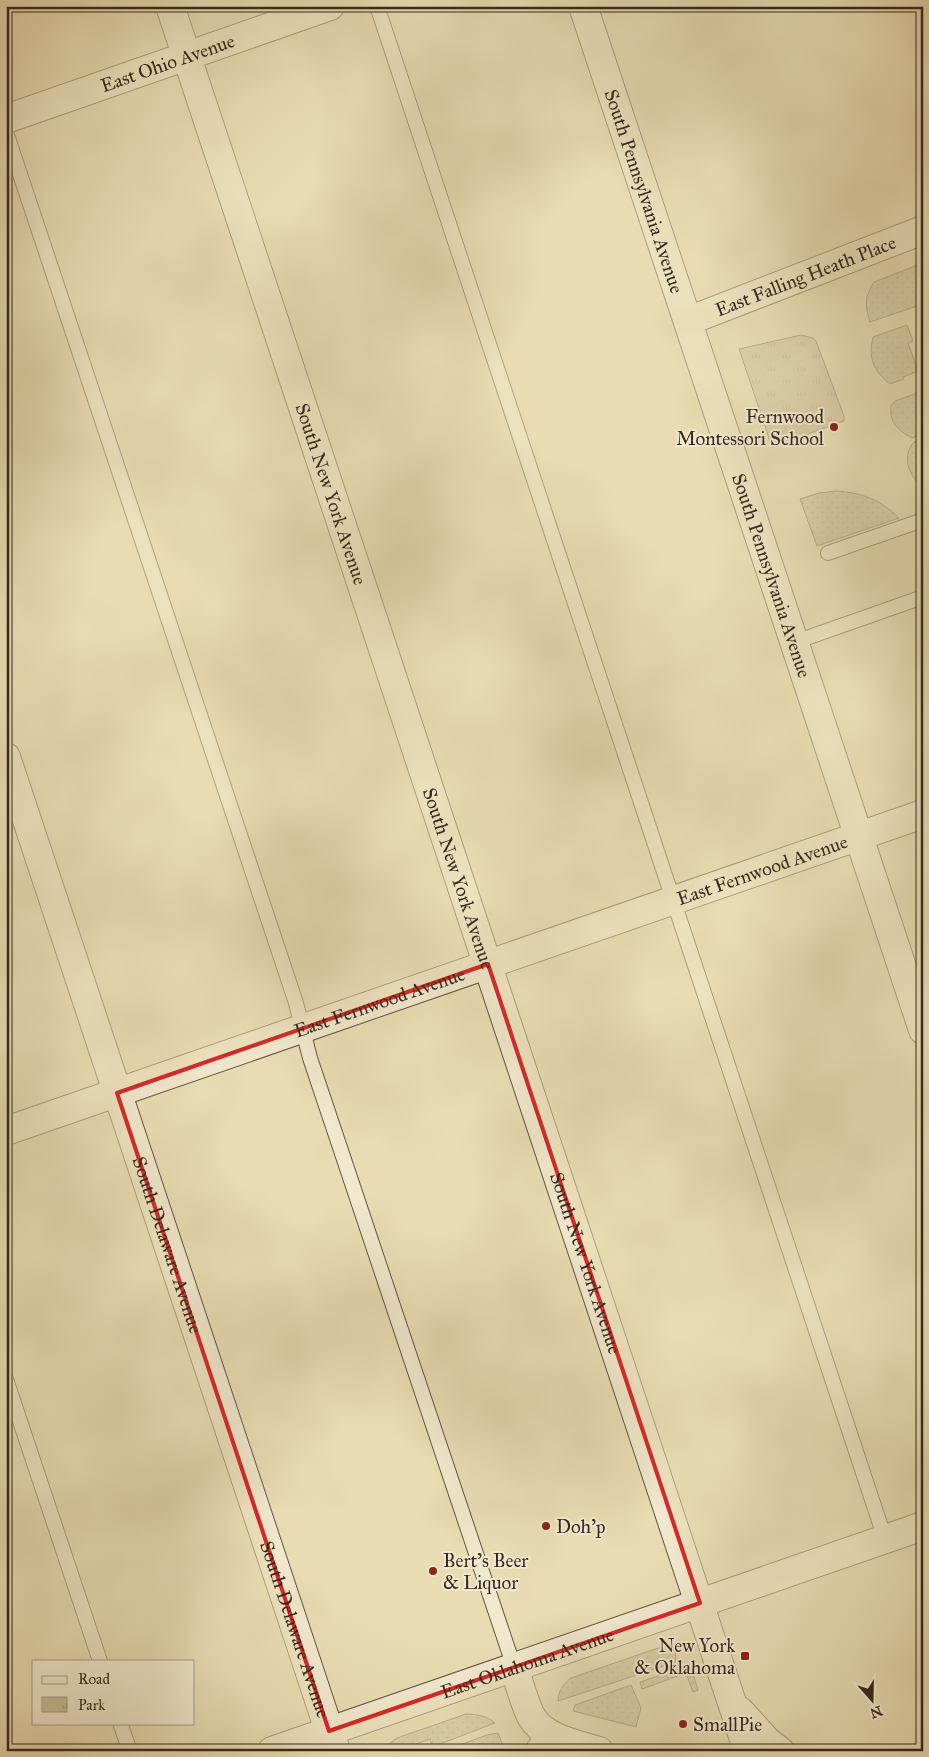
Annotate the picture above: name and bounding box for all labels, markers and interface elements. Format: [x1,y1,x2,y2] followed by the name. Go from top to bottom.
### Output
[97,29,238,97] street label: East Ohio Avenue
[600,86,689,296] street label: South Pennsylvania Avenue
[712,230,899,321] street label: East Falling Heath Place
[291,400,372,588] street label: South New York Avenue
[676,405,825,450] place label: Fernwood Montessori School
[828,421,840,433] marker: Fernwood Montessori School
[727,470,817,681] street label: South Pennsylvania Avenue
[418,785,500,972] street label: South New York Avenue
[674,829,851,910] street label: East Fernwood Avenue
[291,962,468,1042] street label: East Fernwood Avenue
[128,1154,208,1336] street label: South Delaware Avenue
[546,1169,627,1357] street label: South New York Avenue
[556,1515,605,1538] place label: Doh'p
[540,1520,552,1532] marker: Doh'p
[256,1538,336,1721] street label: South Delaware Avenue
[443,1549,529,1595] place label: Bert's Beer & Liquor
[427,1565,439,1577] marker: Bert's Beer & Liquor
[438,1622,617,1703] street label: East Oklahoma Avenue
[634,1634,736,1679] place label: New York & Oklahoma
[739,1650,751,1662] marker: New York & Oklahoma
[32,1660,195,1724] legend
[78,1670,110,1688] text: Road
[846,1674,896,1724] north arrow
[78,1696,105,1714] text: Park
[868,1702,885,1722] text: N
[693,1713,762,1736] place label: SmallPie
[677,1718,689,1730] marker: SmallPie

